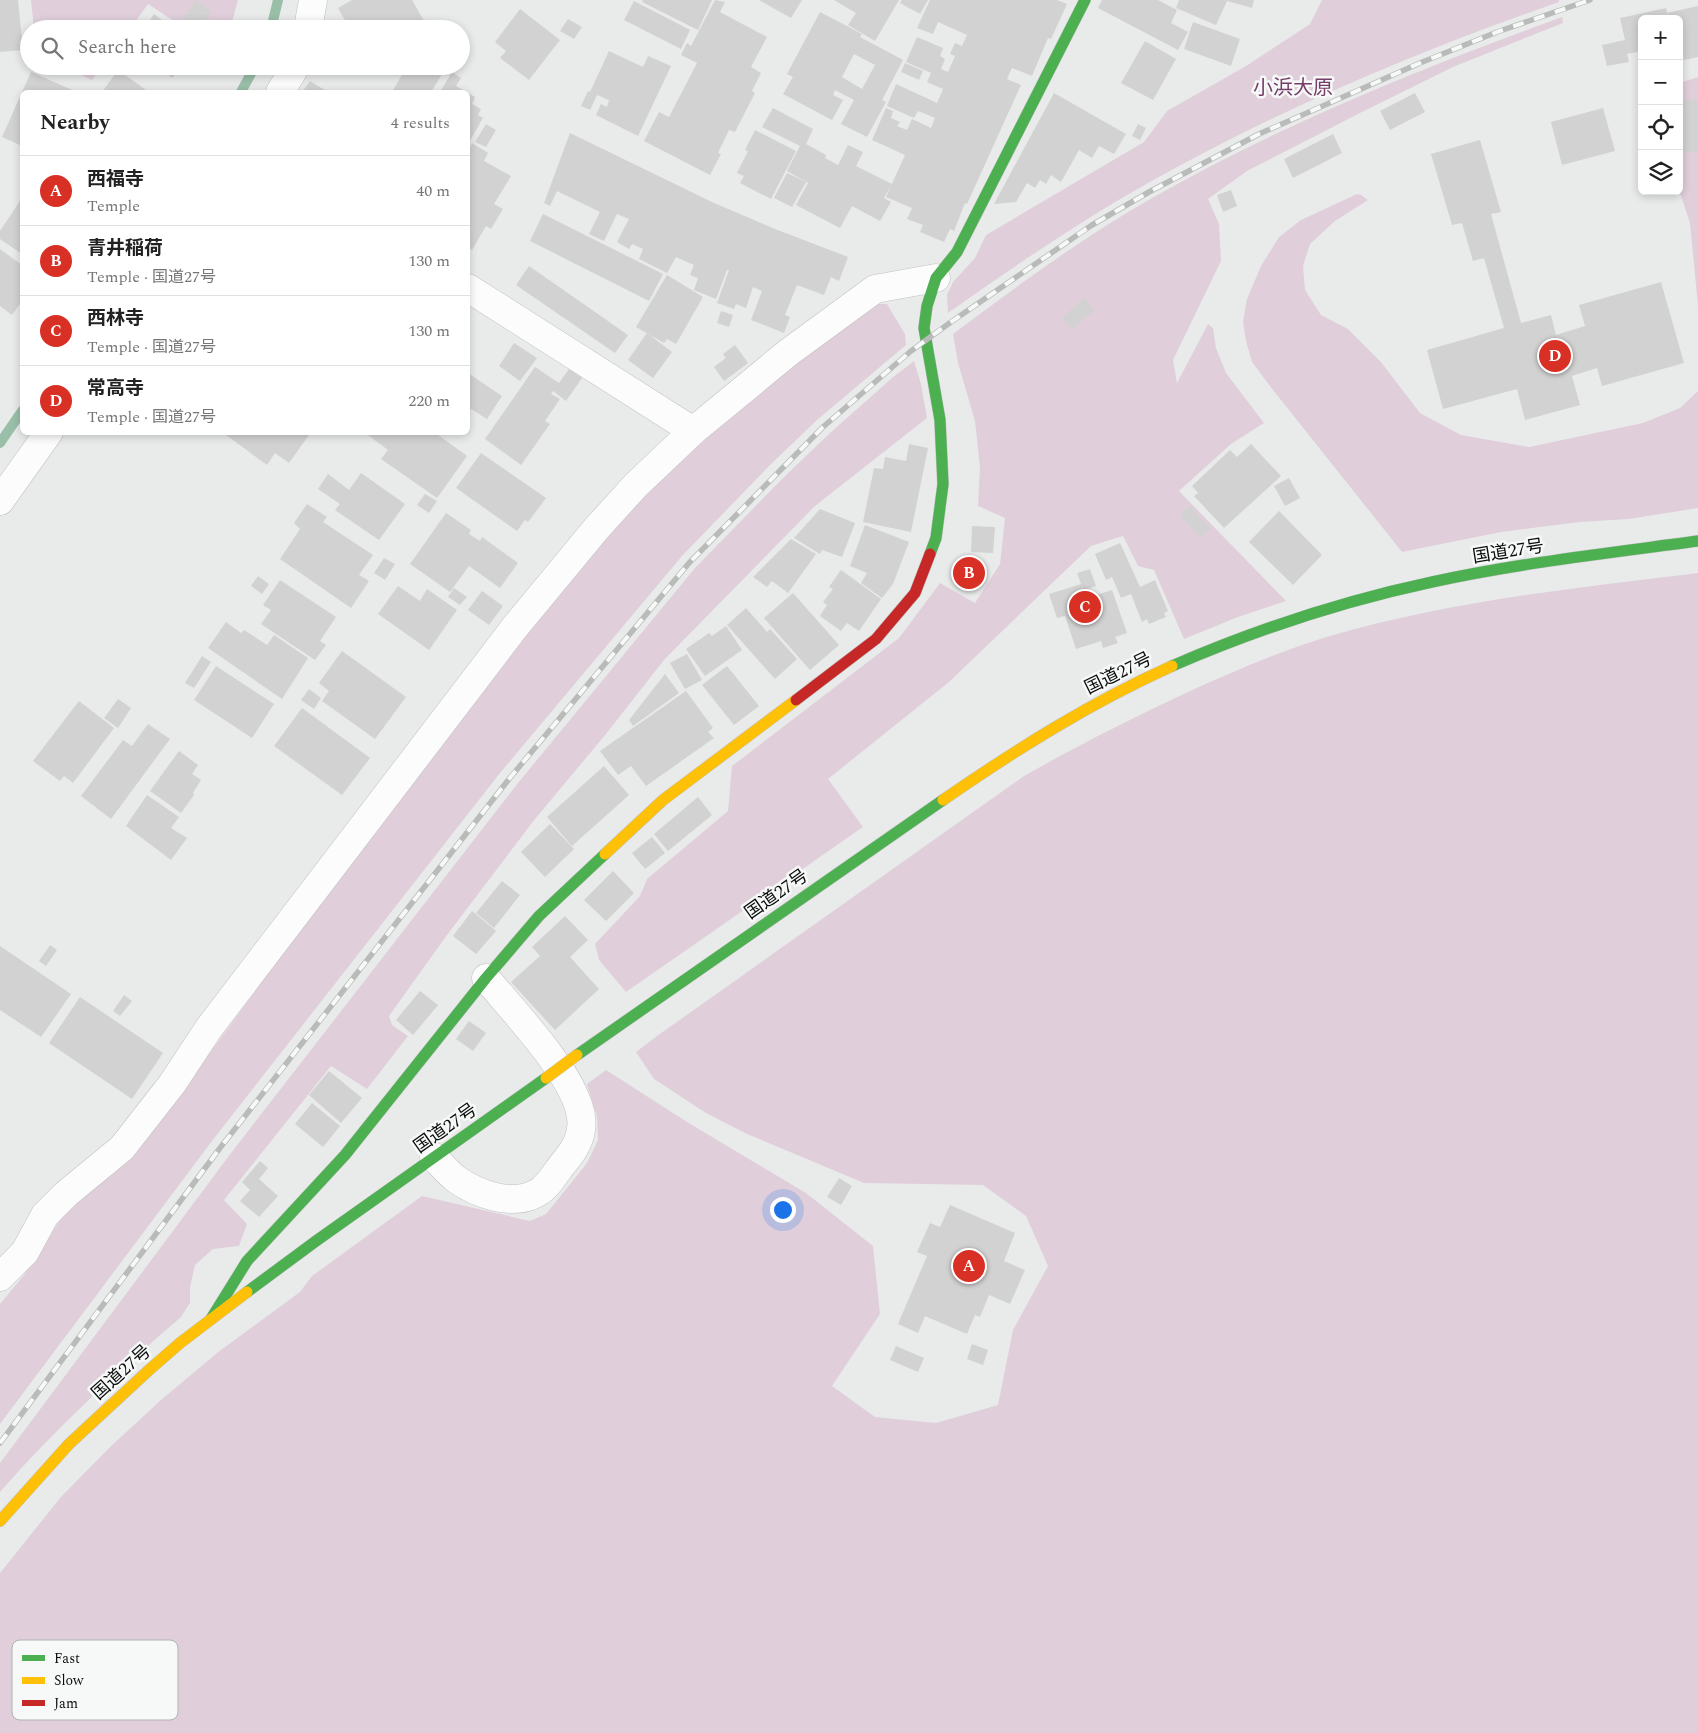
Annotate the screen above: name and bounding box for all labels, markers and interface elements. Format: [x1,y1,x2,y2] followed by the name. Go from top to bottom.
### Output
[1638,15,1683,195] map controls
[1638,15,1683,60] button: +
[20,20,470,75] search box
[78,33,177,62] text: Search here
[38,34,66,62] icon: search
[1638,60,1683,105] button: −
[1253,73,1333,103] district label: 小浜大原
[1638,105,1683,150] button: locate
[40,107,110,139] text: Nearby
[391,111,450,135] text: 4 results
[1638,150,1683,195] button: layers
[87,165,144,194] text: 西福寺
[50,179,62,203] text: A
[416,179,450,203] text: 40 m
[87,194,140,218] text: Temple
[87,234,163,263] text: 青井稲荷
[50,249,62,273] text: B
[408,249,450,273] text: 130 m
[87,265,216,289] text: Temple · 国道27号
[87,304,144,333] text: 西林寺
[50,319,62,343] text: C
[408,319,450,343] text: 130 m
[87,335,216,359] text: Temple · 国道27号
[1539,337,1571,375] pin: D
[87,374,144,403] text: 常高寺
[50,389,62,413] text: D
[408,389,450,413] text: 220 m
[87,405,216,429] text: Temple · 国道27号
[1470,533,1546,570] street label: 国道27号
[953,554,985,592] pin: B
[1069,588,1101,626] pin: C
[1080,646,1156,701] street label: 国道27号
[739,863,814,926] street label: 国道27号
[408,1097,483,1160] street label: 国道27号
[770,1197,796,1223] your location
[953,1247,985,1285] pin: A
[86,1338,157,1406] street label: 国道27号
[12,1640,178,1720] legend
[54,1648,80,1669] text: Fast
[54,1670,84,1691] text: Slow
[54,1693,78,1714] text: Jam

